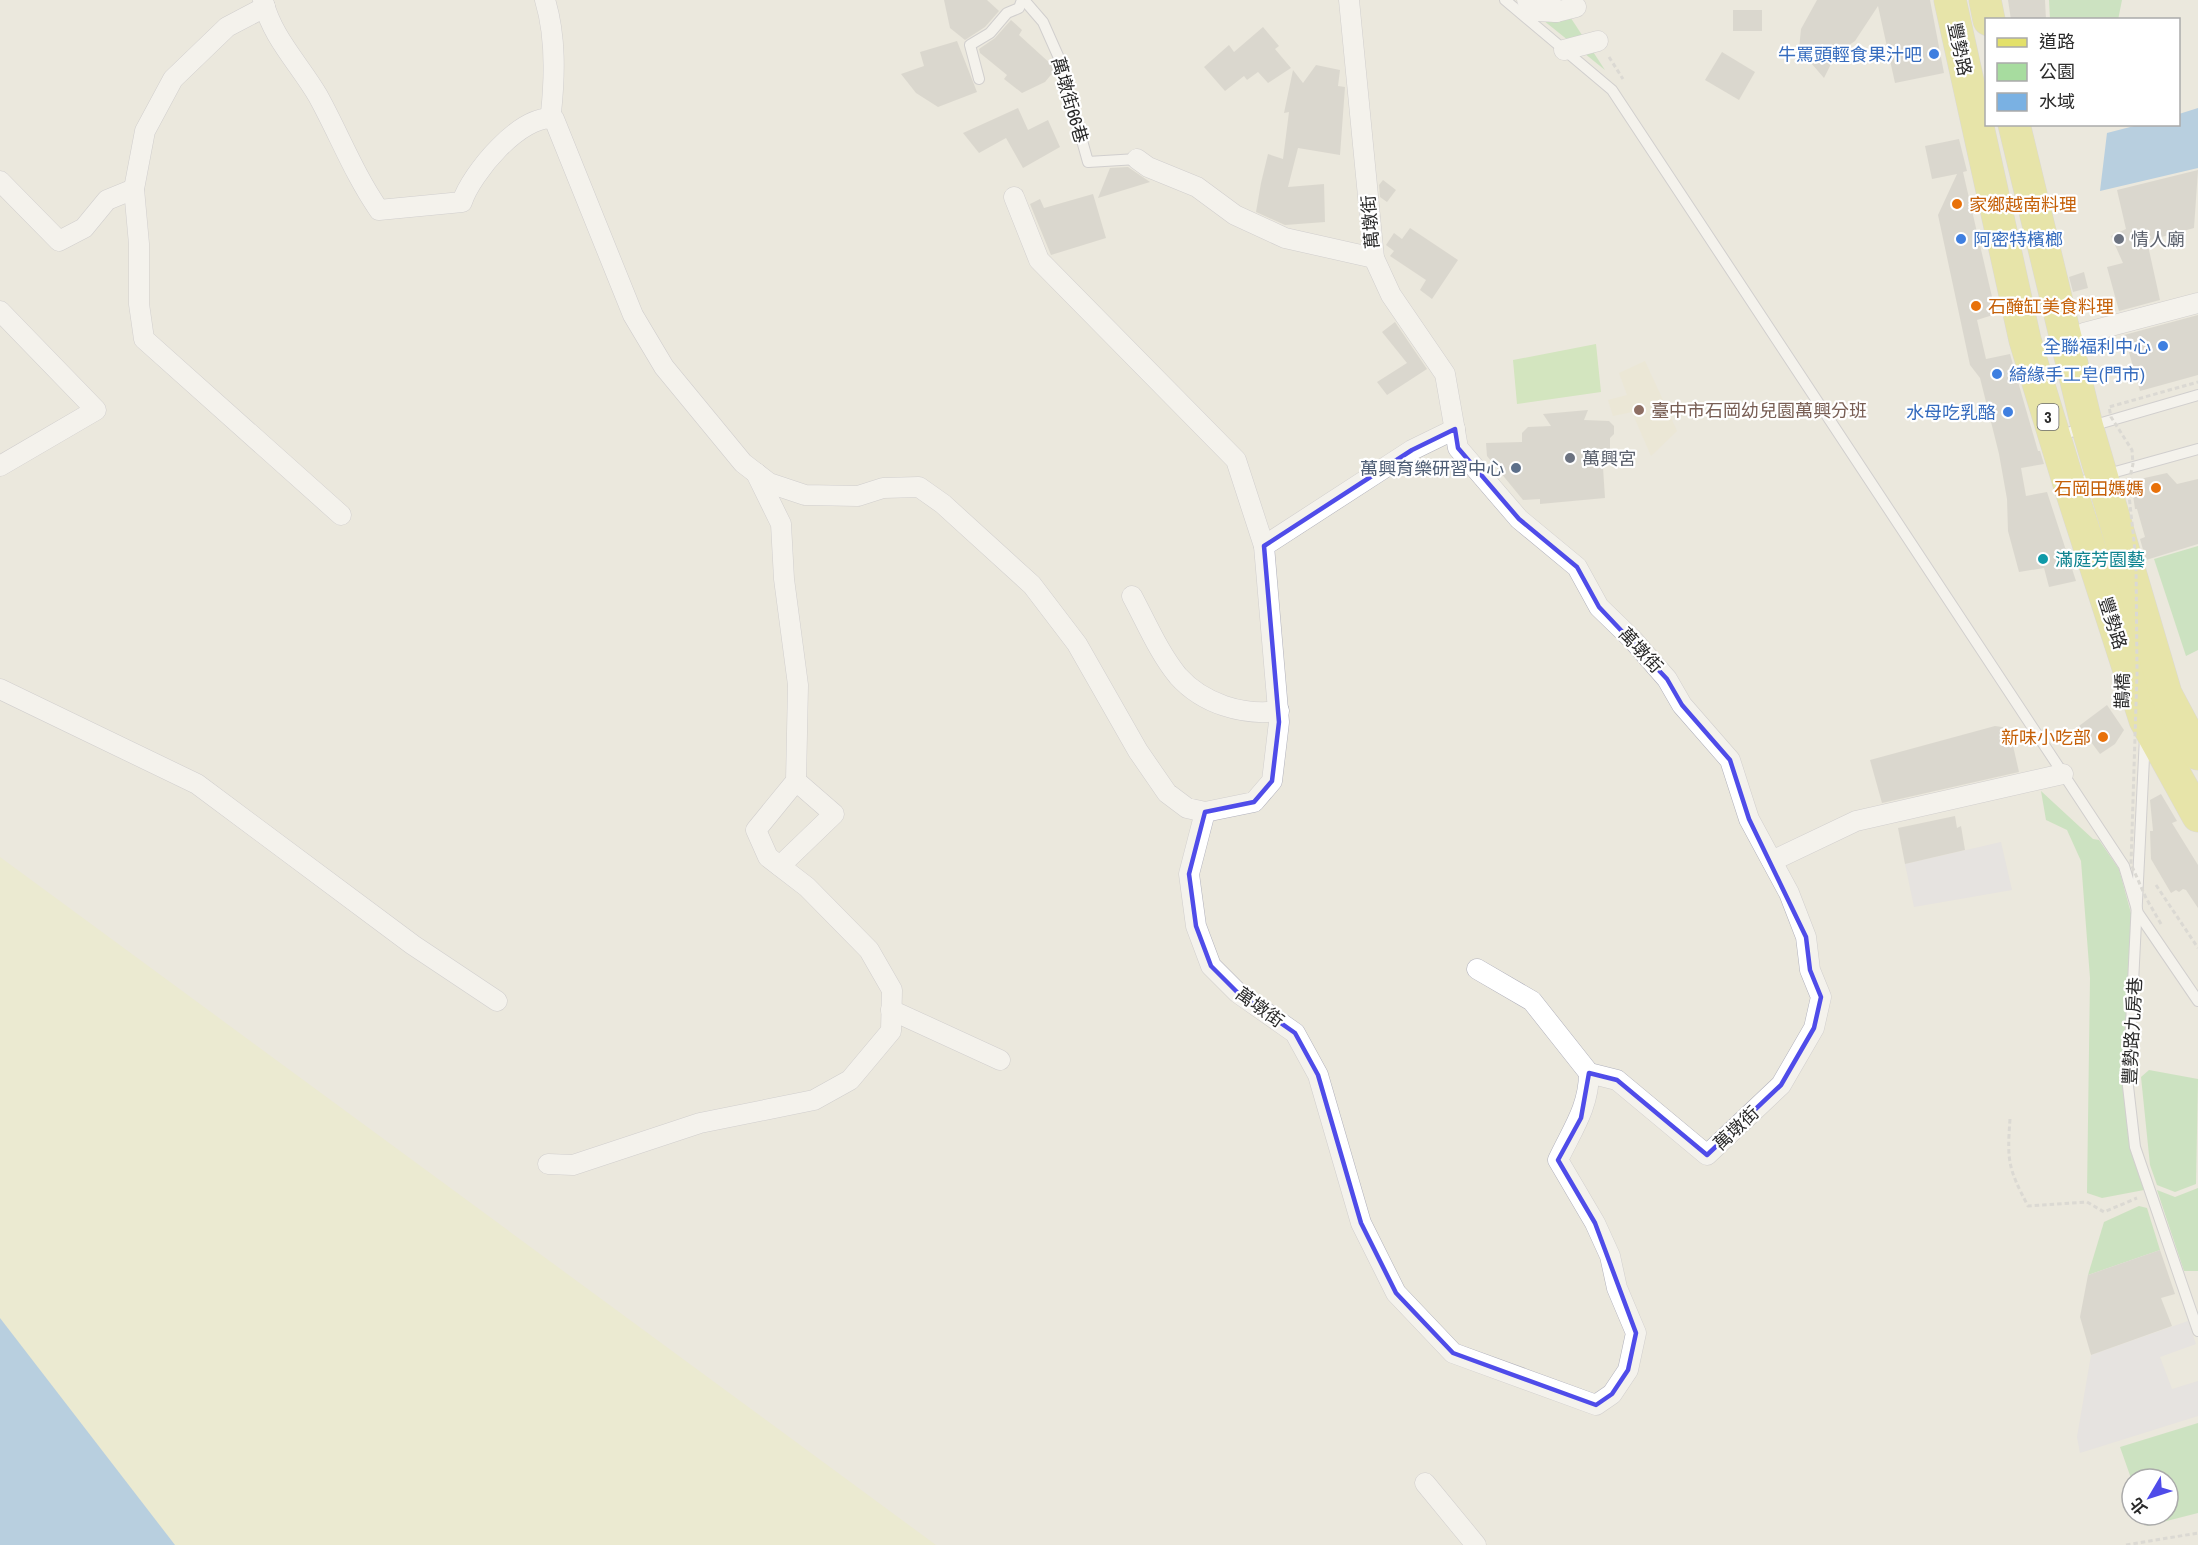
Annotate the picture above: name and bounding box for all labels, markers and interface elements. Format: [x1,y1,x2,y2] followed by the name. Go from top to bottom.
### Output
[1985,18,2180,126] legend
[1942,20,1978,78] street label: 豐勢路
[2039,29,2075,54] text: 道路
[1778,42,1922,67] place label: 牛罵頭輕食果汁吧
[1927,47,1941,61] marker: 牛罵頭輕食果汁吧
[1046,54,1094,146] street label: 萬墩街66巷
[2039,59,2075,84] text: 公園
[2039,89,2075,114] text: 水域
[1969,192,2077,217] place label: 家鄉越南料理
[1355,194,1385,250] street label: 萬墩街
[1950,197,1964,211] marker: 家鄉越南料理
[1973,227,2063,252] place label: 阿密特檳榔
[2131,227,2185,252] place label: 情人廟
[1954,232,1968,246] marker: 阿密特檳榔
[2112,232,2126,246] marker: 情人廟
[1988,294,2114,319] place label: 石醃缸美食料理
[1969,299,1983,313] marker: 石醃缸美食料理
[2043,334,2151,359] place label: 全聯福利中心
[2156,339,2170,353] marker: 全聯福利中心
[2009,362,2145,387] place label: 綺緣手工皂(門市)
[1990,367,2004,381] marker: 綺緣手工皂(門市)
[1651,398,1867,423] place label: 臺中市石岡幼兒園萬興分班
[1906,400,1996,425] place label: 水母吃乳酪
[1632,403,1646,417] marker: 臺中市石岡幼兒園萬興分班
[2038,404,2058,430] road number: 3
[2001,405,2015,419] marker: 水母吃乳酪
[1582,446,1636,471] place label: 萬興宮
[1563,451,1577,465] marker: 萬興宮
[1360,456,1504,481] place label: 萬興育樂研習中心
[1509,461,1523,475] marker: 萬興育樂研習中心
[2054,476,2144,501] place label: 石岡田媽媽
[2149,481,2163,495] marker: 石岡田媽媽
[2055,547,2145,572] place label: 滿庭芳園藝
[2036,552,2050,566] marker: 滿庭芳園藝
[2093,593,2133,653] street label: 豐勢路
[1613,622,1669,678] street label: 萬墩街
[2109,673,2135,709] street label: 鵲橋
[2001,725,2091,750] place label: 新味小吃部
[2096,730,2110,744] marker: 新味小吃部
[2117,976,2147,1086] street label: 豐勢路九房巷
[1231,981,1289,1033] street label: 萬墩街
[1708,1100,1764,1156] street label: 萬墩街
[2120,1467,2180,1527] north arrow
[2125,1493,2152,1520] text: 北

